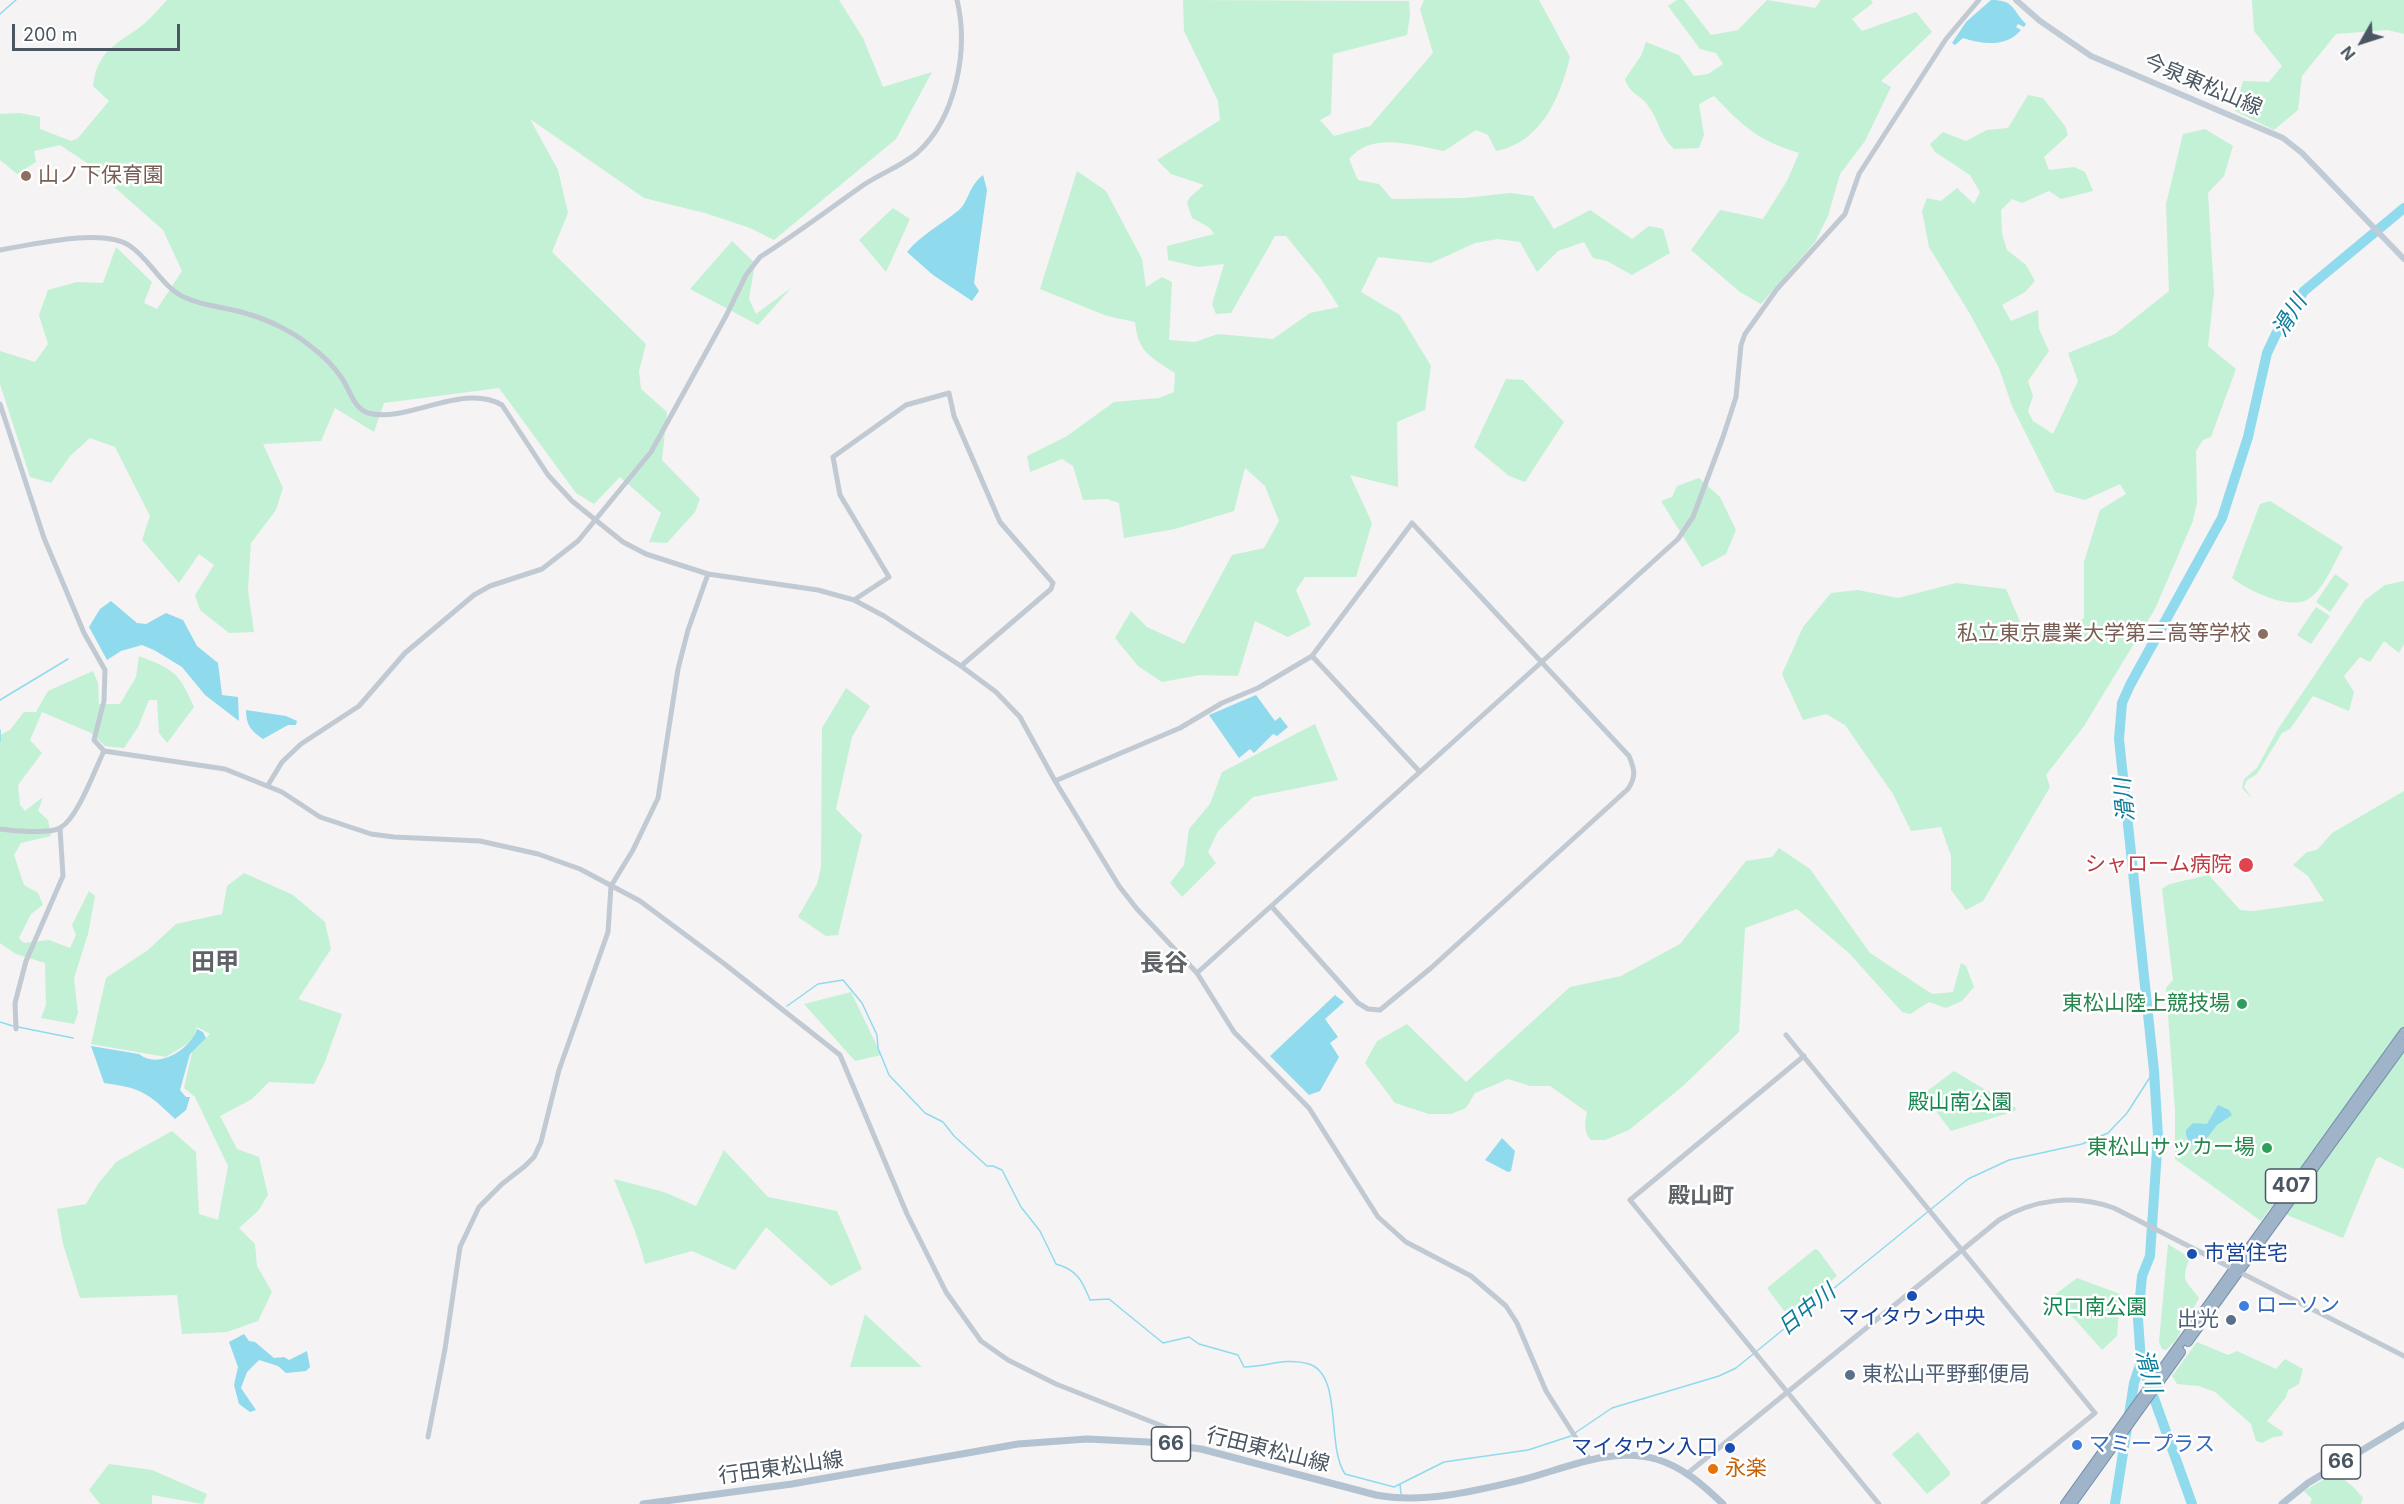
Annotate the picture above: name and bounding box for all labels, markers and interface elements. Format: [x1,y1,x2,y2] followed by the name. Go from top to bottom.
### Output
[15,12,183,50] scale bar
[2332,12,2392,72] north arrow
[23,24,78,45] text: 200 m
[2336,42,2360,64] text: N
[2140,49,2266,121] street label: 今泉東松山線
[38,163,164,189] place label: 山ノ下保育園
[19,169,33,183] marker: 山ノ下保育園
[2267,290,2313,342] water label: 滑川
[1957,621,2251,647] place label: 私立東京農業大学第三高等学校
[2256,627,2270,641] marker: 私立東京農業大学第三高等学校
[2110,777,2140,823] water label: 滑川
[2085,852,2232,878] place label: シャローム病院
[2237,856,2255,874] marker: シャローム病院
[191,949,239,977] district label: 田甲
[1140,950,1188,978] district label: 長谷
[2062,991,2230,1017] place label: 東松山陸上競技場
[2235,997,2249,1011] marker: 東松山陸上競技場
[1908,1090,2012,1116] park label: 殿山南公園
[2087,1135,2255,1161] place label: 東松山サッカー場
[2260,1141,2274,1155] marker: 東松山サッカー場
[2266,1169,2316,1203] road number: 407
[1668,1183,1734,1209] district label: 殿山町
[2204,1241,2288,1267] place label: 市営住宅
[2185,1247,2199,1261] marker: 市営住宅
[1773,1279,1841,1341] water label: 日中川
[1905,1289,1919,1303] marker: マイタウン中央
[2256,1293,2340,1319] place label: ローソン
[2043,1295,2147,1321] park label: 沢口南公園
[2237,1299,2251,1313] marker: ローソン
[1839,1305,1985,1331] place label: マイタウン中央
[2177,1307,2219,1333] place label: 出光
[2224,1313,2238,1327] marker: 出光
[2130,1346,2166,1396] water label: 滑川
[1862,1362,2030,1388] place label: 東松山平野郵便局
[1843,1368,1857,1382] marker: 東松山平野郵便局
[1204,1423,1332,1477] street label: 行田東松山線
[1152,1427,1190,1461] road number: 66
[2089,1432,2215,1458] place label: マミープラス
[1571,1435,1718,1461] place label: マイタウン入口
[2070,1438,2084,1452] marker: マミープラス
[1723,1441,1737,1455] marker: マイタウン入口
[2322,1445,2360,1479] road number: 66
[717,1447,845,1489] street label: 行田東松山線
[1725,1456,1767,1482] place label: 永楽
[1706,1462,1720,1476] marker: 永楽

